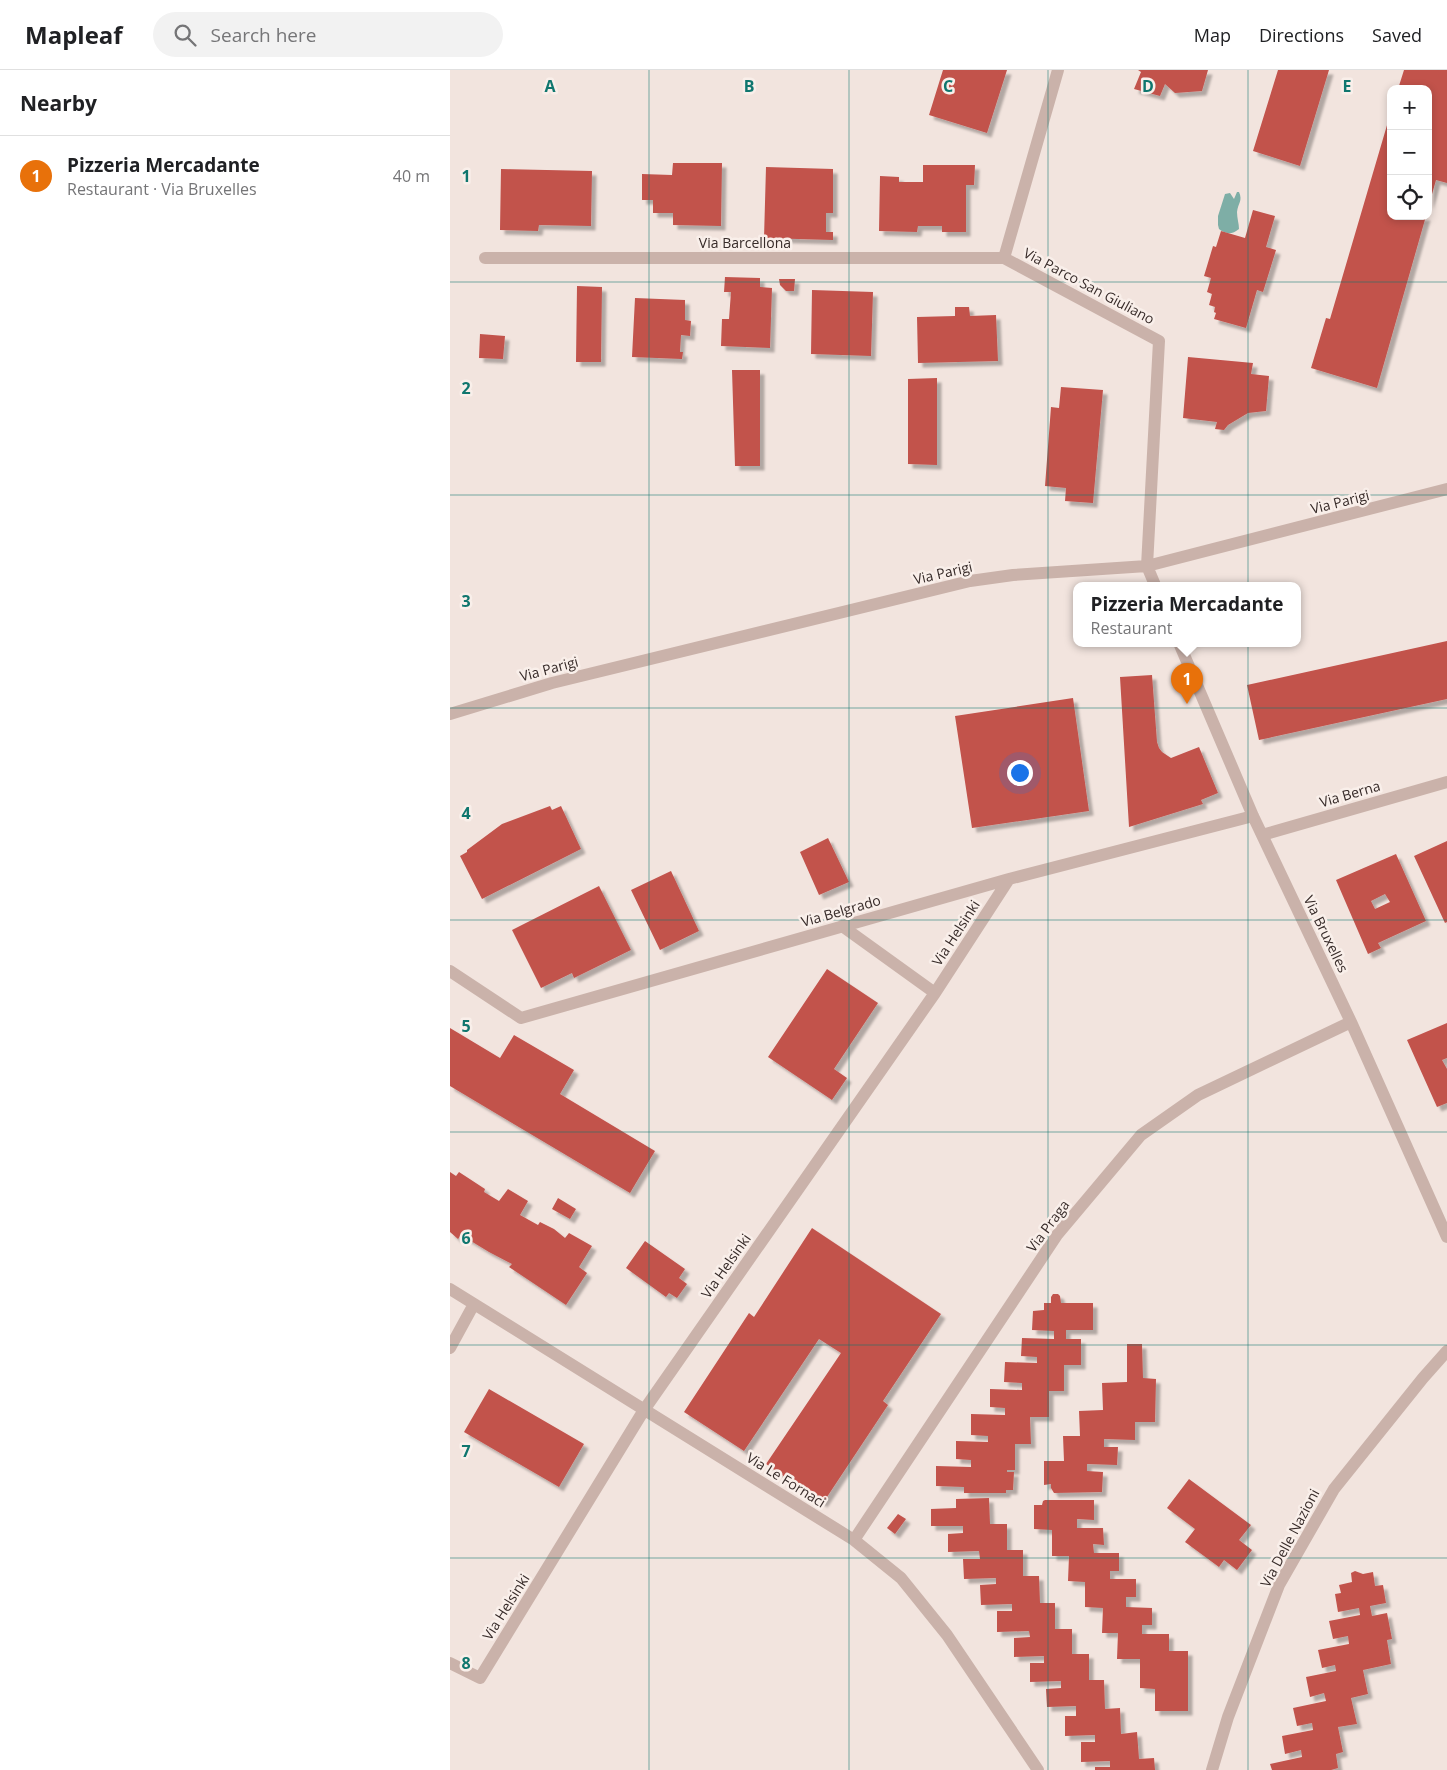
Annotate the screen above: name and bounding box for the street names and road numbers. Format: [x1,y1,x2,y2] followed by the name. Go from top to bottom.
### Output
[699,233,791,252] street label: Via Barcellona
[1020,243,1158,328] street label: Via Parco San Giuliano
[1309,485,1371,518] street label: Via Parigi
[912,557,974,589] street label: Via Parigi
[517,652,580,685] street label: Via Parigi
[1317,776,1382,811] street label: Via Berna
[799,890,883,931] street label: Via Belgrado
[1300,892,1353,976] street label: Via Bruxelles
[927,896,984,969] street label: Via Helsinki
[1022,1196,1073,1256] street label: Via Praga
[696,1230,755,1302] street label: Via Helsinki
[743,1448,829,1511] street label: Via Le Fornaci
[1256,1485,1323,1590] street label: Via Delle Nazioni
[478,1570,533,1643] street label: Via Helsinki

